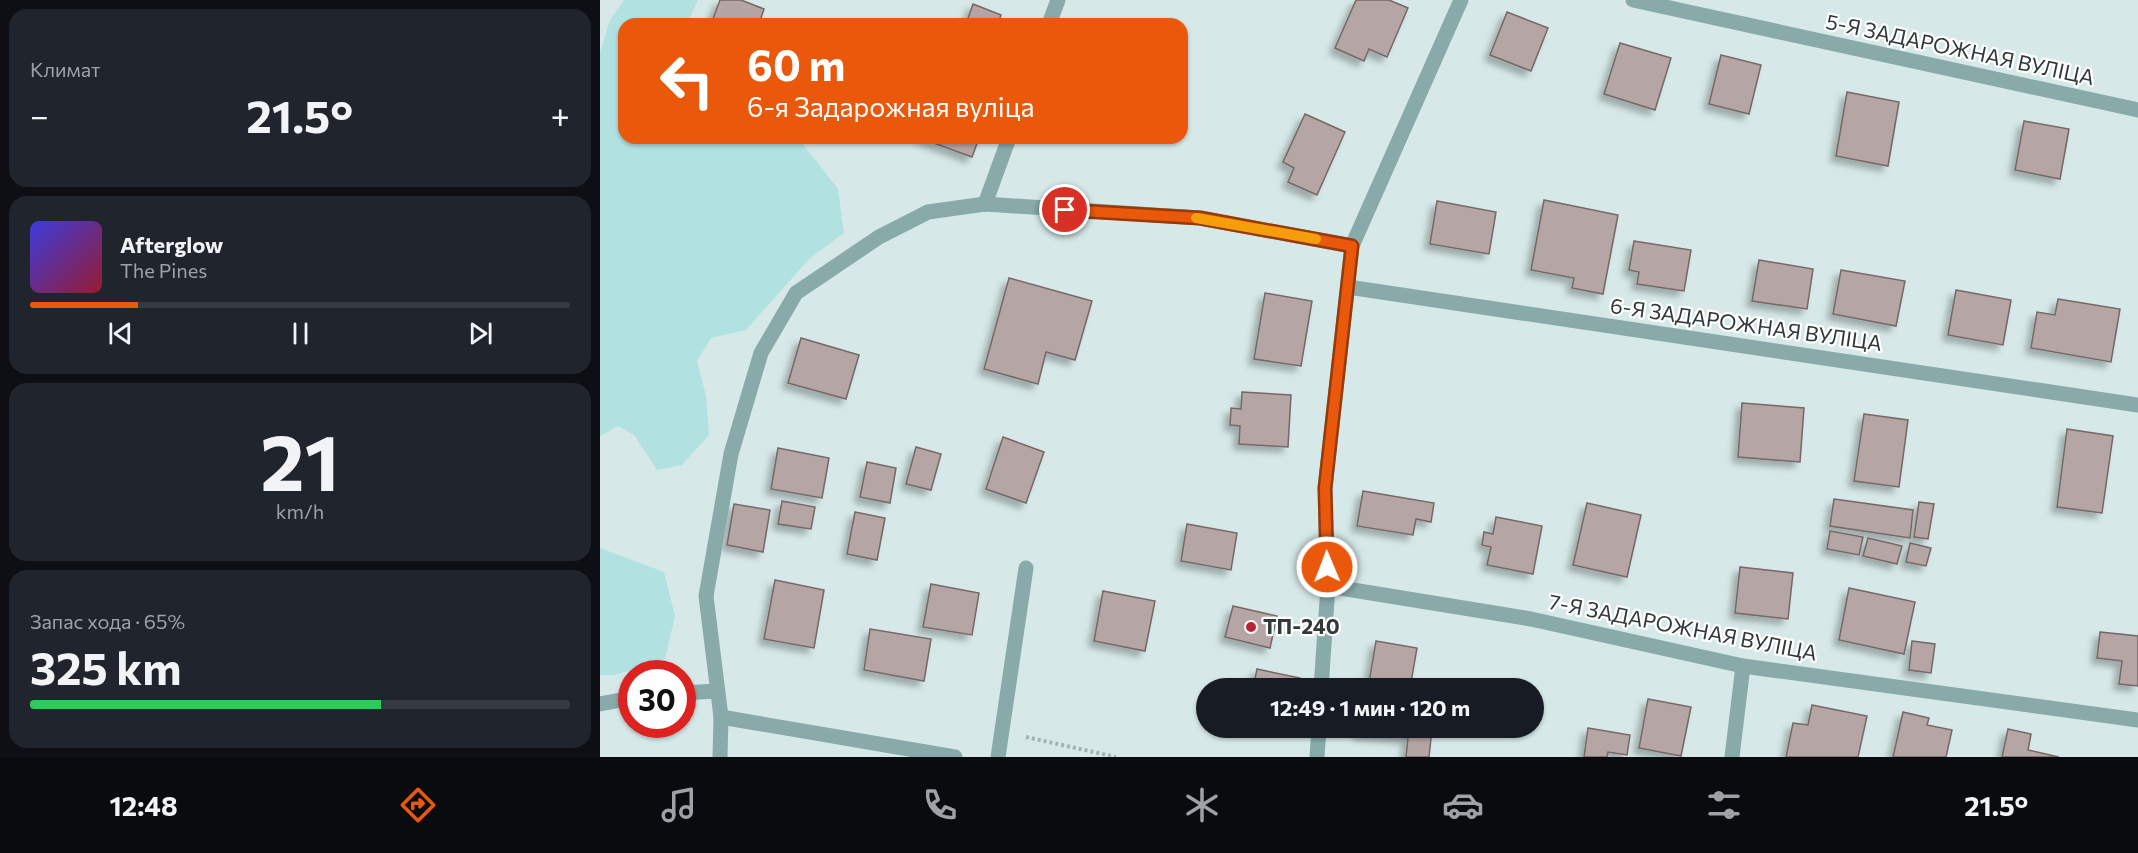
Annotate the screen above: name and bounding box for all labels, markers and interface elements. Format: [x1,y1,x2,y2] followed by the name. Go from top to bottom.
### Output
[1824,8,2097,89] street label: 5-Я ЗАДАРОЖНАЯ ВУЛІЦА
[747,38,846,90] text: 60 m
[648,42,726,120] icon: left
[30,57,100,81] text: Климат
[246,87,353,142] text: 21.5°
[747,90,1034,123] text: 6-я Задарожная вуліца
[30,94,49,135] text: −
[551,94,570,135] text: +
[1039,184,1090,235] pin
[1048,193,1081,226] icon: arrive
[120,231,223,258] text: Afterglow
[120,258,207,282] text: The Pines
[1609,292,1884,355] street label: 6-Я ЗАДАРОЖНАЯ ВУЛІЦА
[104,317,137,350] icon: previous
[284,317,317,350] icon: pause
[464,317,497,350] icon: next
[260,412,340,507] text: 21
[276,499,324,523] text: km/h
[1295,535,1359,599] position arrow
[1547,588,1820,665] street label: 7-Я ЗАДАРОЖНАЯ ВУЛІЦА
[30,609,185,633] text: Запас хода · 65%
[1263,613,1340,638] place label: ТП-240
[1244,620,1258,634] marker: ТП-240
[30,639,181,694] text: 325 km
[618,660,696,738] speed limit sign: 30
[1270,694,1470,721] text: 12:49 · 1 мин · 120 m
[397,784,439,826] icon: directions
[658,784,700,826] icon: music
[919,784,961,826] icon: phone
[1181,784,1223,826] icon: climate
[1442,784,1484,826] icon: car
[1703,784,1745,826] icon: filters
[110,789,178,822] text: 12:48
[1964,789,2028,822] text: 21.5°

